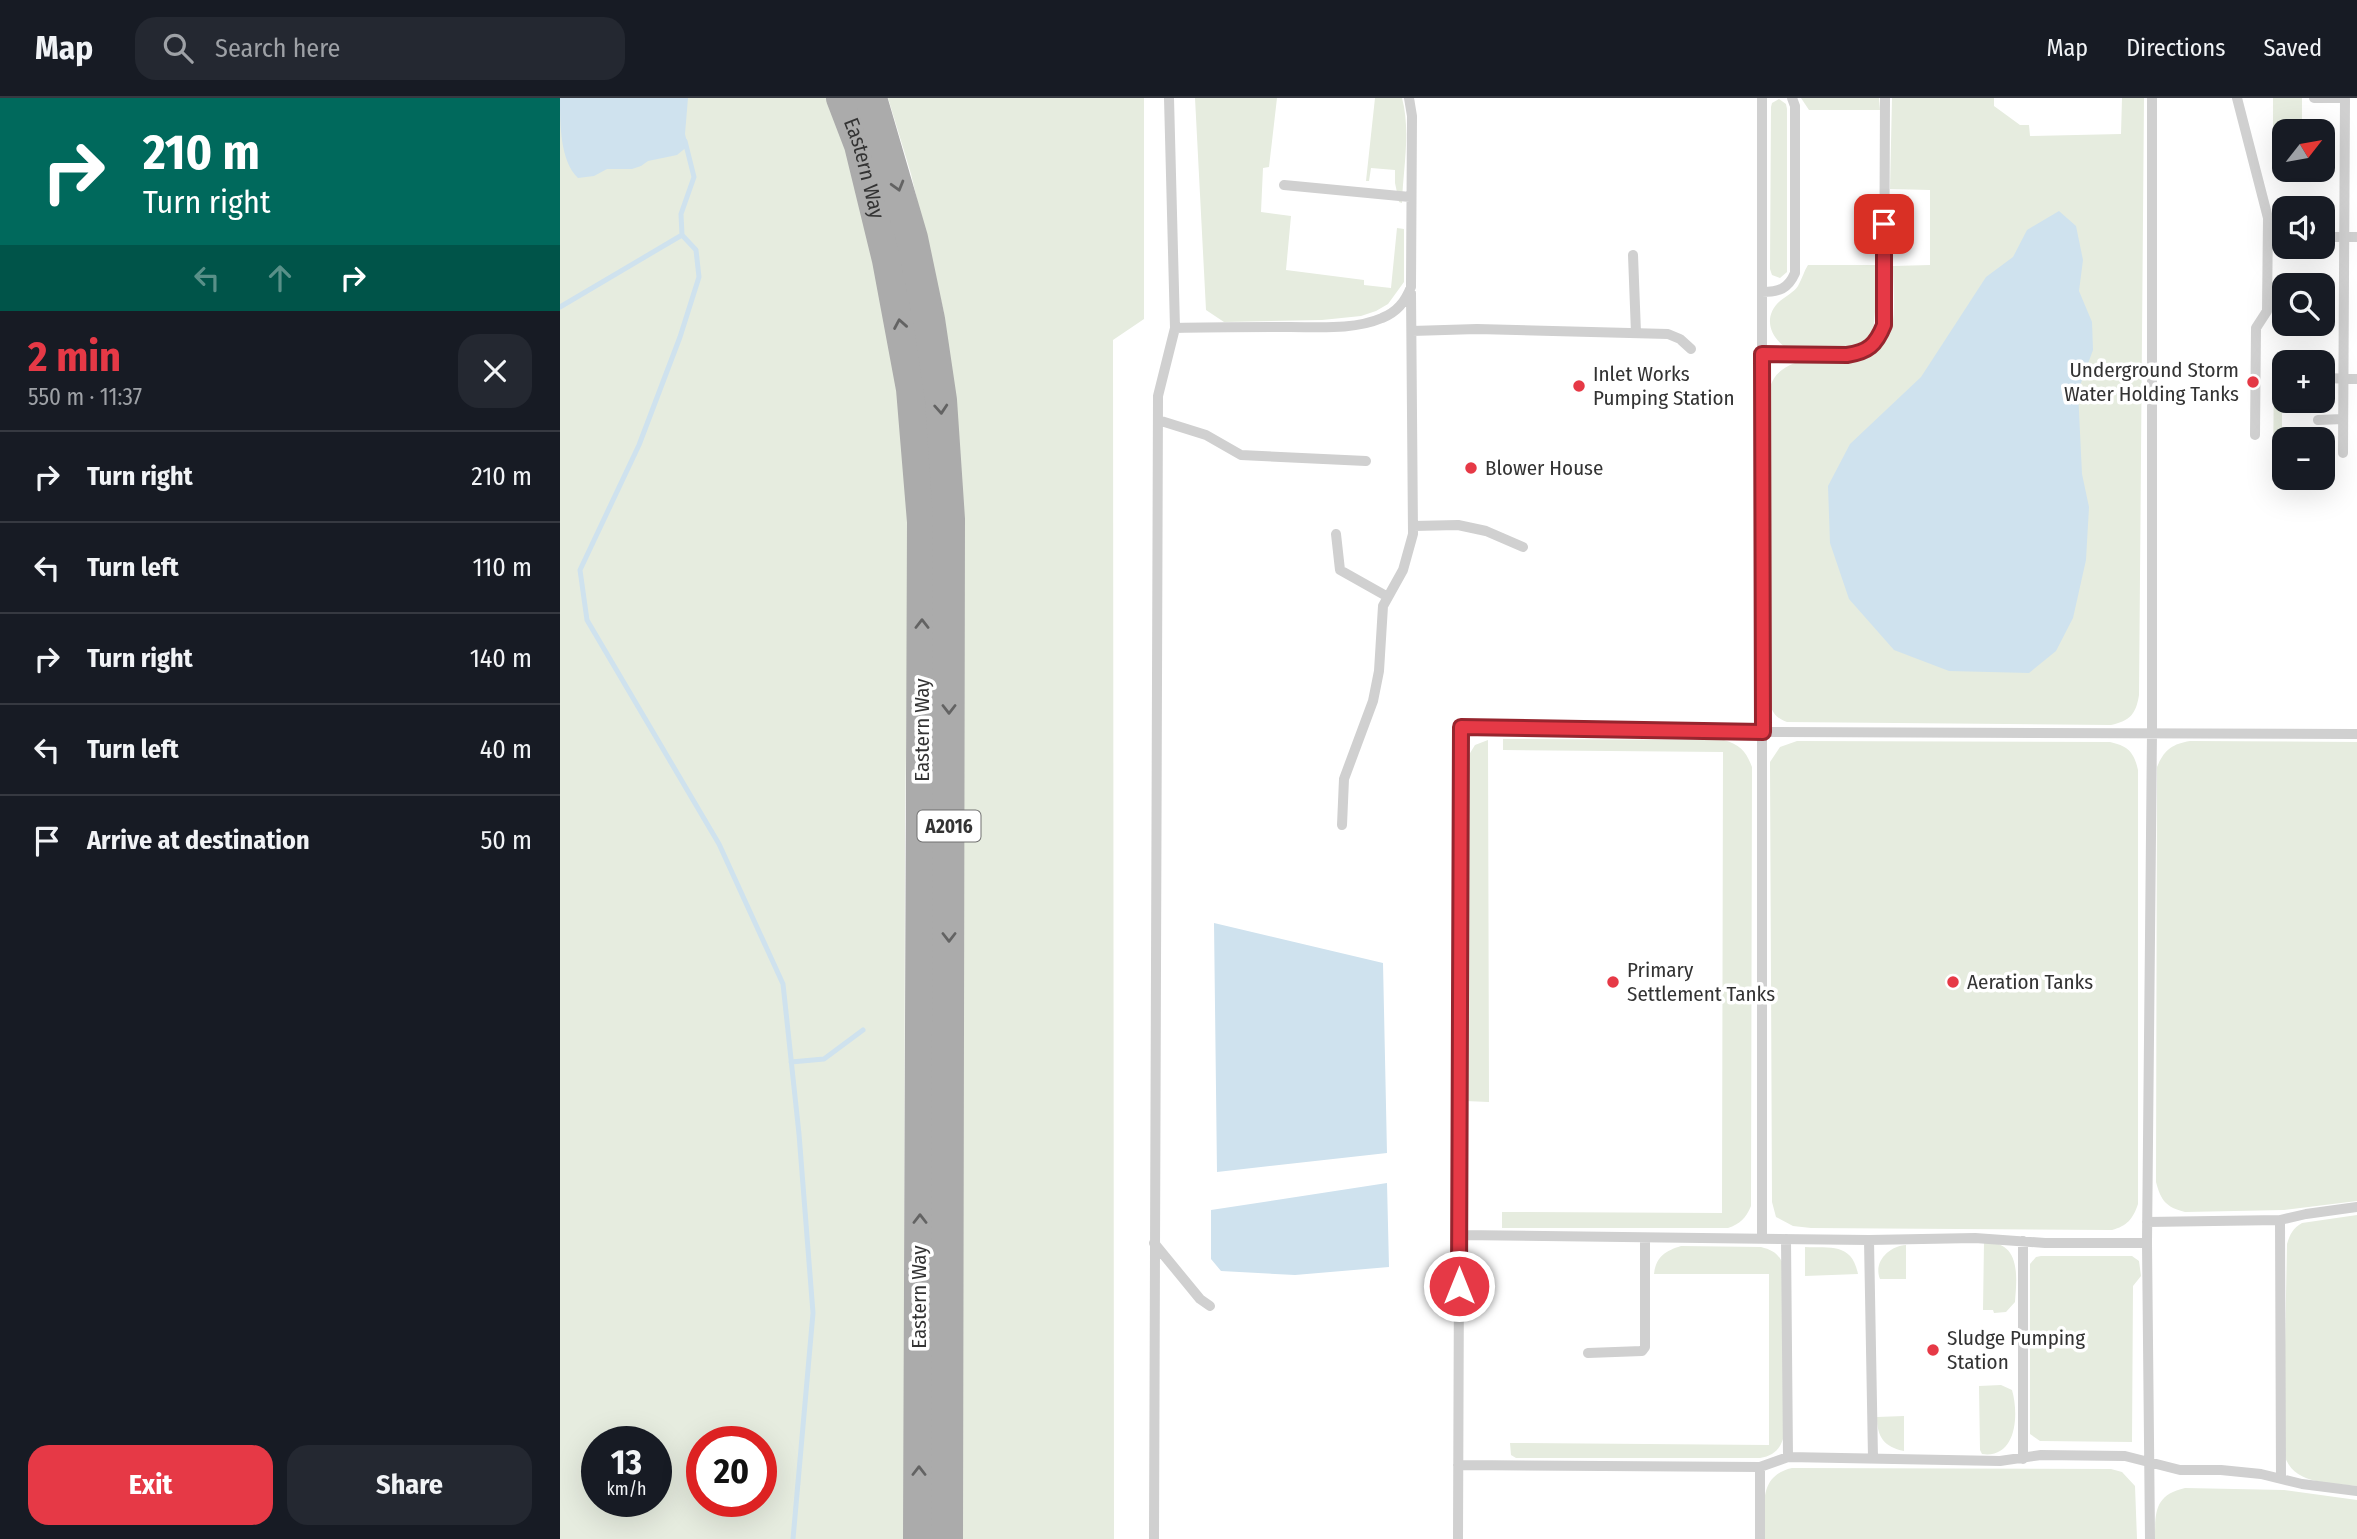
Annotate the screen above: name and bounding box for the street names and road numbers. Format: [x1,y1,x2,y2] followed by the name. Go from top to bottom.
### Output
[838,114,891,222] street label: Eastern Way
[909,678,935,782] street label: Eastern Way
[918,810,980,842] road number: A2016
[906,1245,932,1349] street label: Eastern Way

